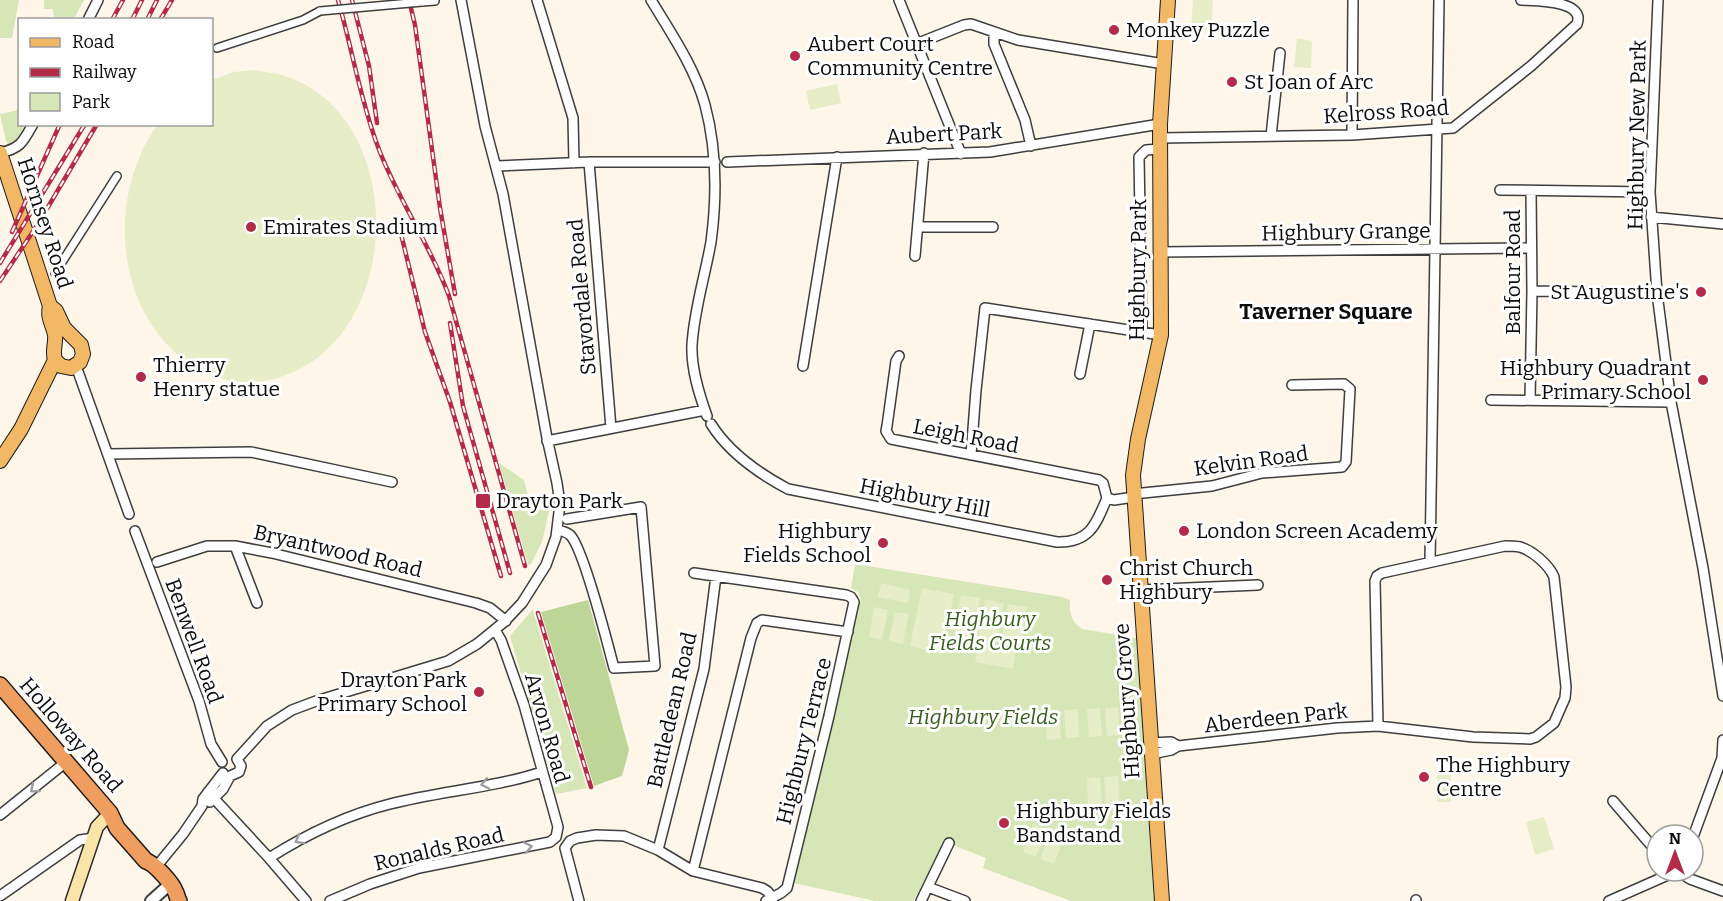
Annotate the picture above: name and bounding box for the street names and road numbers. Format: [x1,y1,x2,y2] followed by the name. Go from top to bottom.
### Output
[1622,40,1652,230] street label: Highbury New Park
[1322,95,1450,129] street label: Kelross Road
[885,118,1003,150] street label: Aubert Park
[12,154,78,292] street label: Hornsey Road
[1124,199,1152,341] street label: Highbury Park
[1500,209,1526,335] street label: Balfour Road
[562,218,602,376] street label: Stavordale Road
[1261,218,1431,246] street label: Highbury Grange
[911,413,1021,459] street label: Leigh Road
[1192,440,1310,482] street label: Kelvin Road
[857,473,993,523] street label: Highbury Hill
[251,519,425,583] street label: Bryantwood Road
[159,575,229,707] street label: Benwell Road
[1109,622,1145,780] street label: Highbury Grove
[641,629,703,791] street label: Battledean Road
[771,655,837,827] street label: Highbury Terrace
[519,670,575,786] street label: Arvon Road
[14,672,128,798] street label: Holloway Road
[1203,698,1349,738] street label: Aberdeen Park
[372,821,506,877] street label: Ronalds Road

